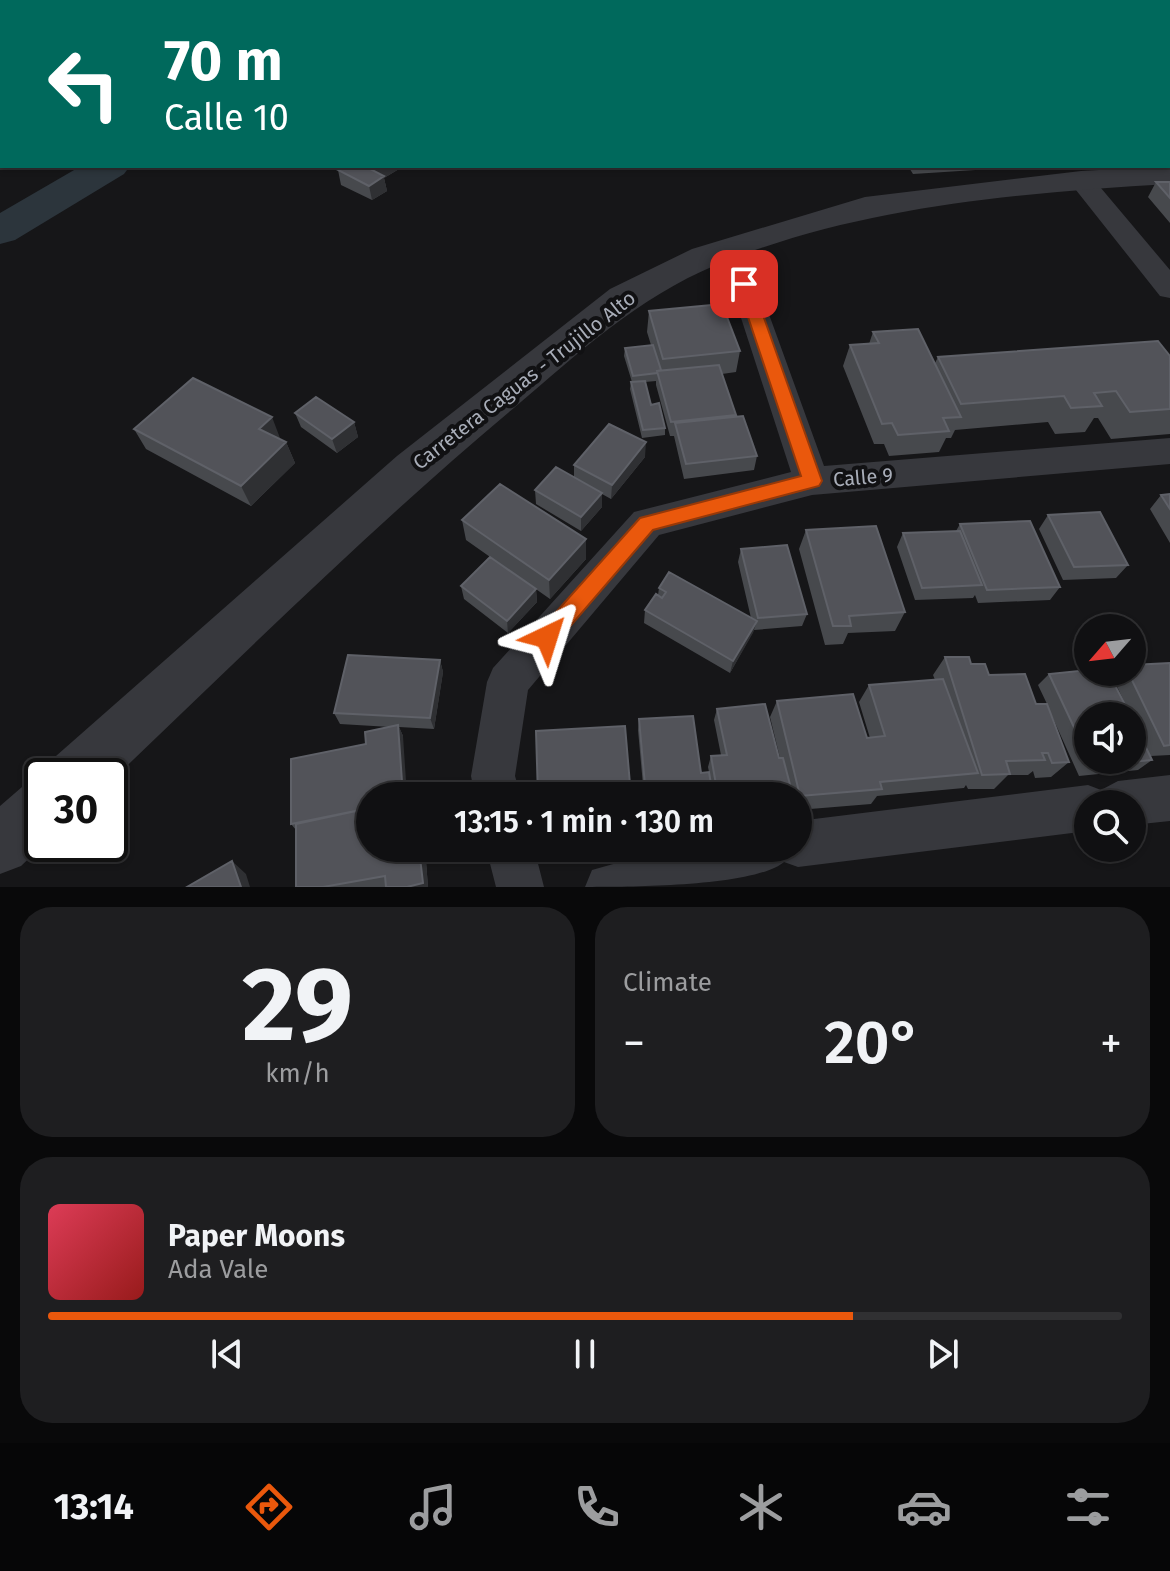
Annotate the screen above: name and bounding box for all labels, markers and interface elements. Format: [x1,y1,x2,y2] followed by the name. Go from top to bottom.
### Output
[164,28,283,95] text: 70 m
[32,32,136,136] icon: left
[164,96,289,140] text: Calle 10
[710,250,778,318] pin
[722,262,766,306] icon: arrive
[408,286,640,474] street label: Carretera Caguas - Trujillo Alto
[832,462,894,492] street label: Calle 9
[505,595,589,679] position arrow
[1074,614,1146,686] north arrow
[1074,614,1146,862] map controls
[1074,702,1146,774] button: sound
[24,758,128,862] speed limit sign: 30
[1074,790,1146,862] button: search
[454,804,714,840] text: 13:15 · 1 min · 130 m
[242,943,353,1068] text: 29
[623,967,712,998] text: Climate
[824,1007,921,1079] text: 20°
[623,1017,645,1070] text: −
[1100,1017,1122,1070] text: +
[265,1058,330,1089] text: km/h
[168,1218,345,1254] text: Paper Moons
[168,1254,268,1285] text: Ada Vale
[205,1332,249,1376] icon: previous
[563,1332,607,1376] icon: pause
[921,1332,965,1376] icon: next
[241,1479,297,1535] icon: directions
[405,1479,461,1535] icon: music
[569,1479,625,1535] icon: phone
[733,1479,789,1535] icon: climate
[896,1479,952,1535] icon: car
[1060,1479,1116,1535] icon: filters
[54,1485,134,1529] text: 13:14

